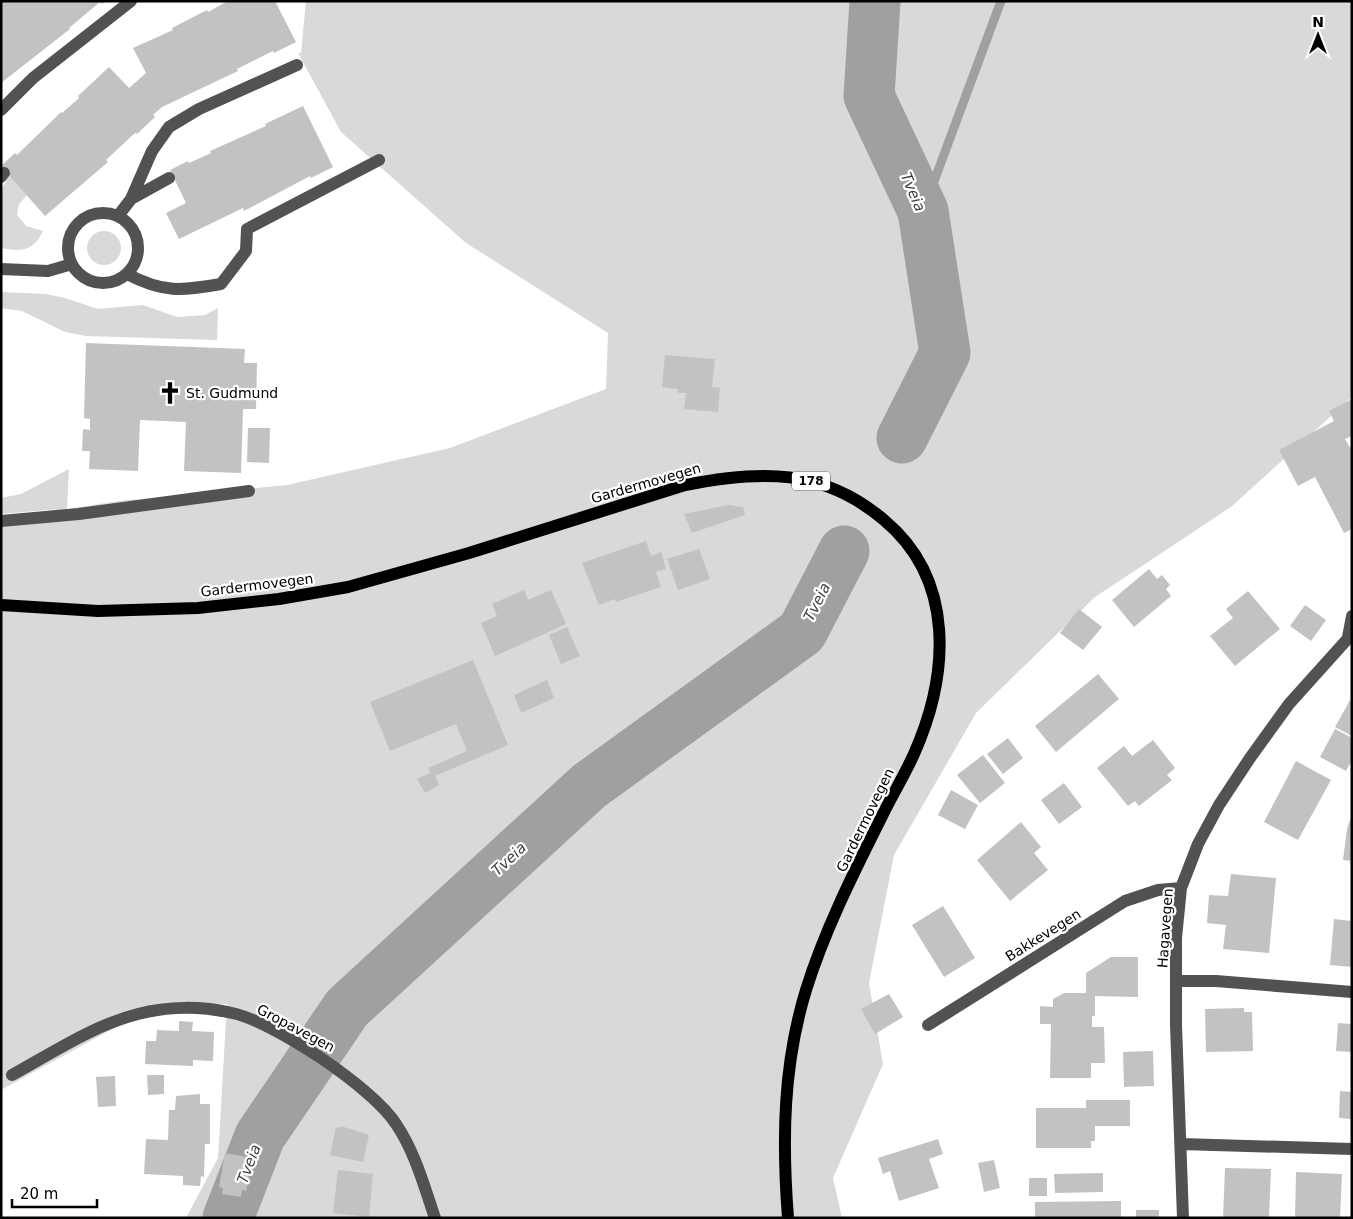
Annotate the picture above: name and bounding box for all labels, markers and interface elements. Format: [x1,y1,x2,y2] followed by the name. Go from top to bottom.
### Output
[1293,10,1343,60] north arrow
[1312,14,1324,30] text: N
[897,170,929,214] water label: Tveia
[157,380,183,406] church icon: St. Gudmund
[186,385,278,401] place label: St. Gudmund
[589,460,703,506] street label: Gardermovegen
[792,472,830,491] road number: 178
[200,570,314,600] street label: Gardermovegen
[800,580,834,624] water label: Tveia
[833,766,897,874] street label: Gardermovegen
[488,839,530,879] water label: Tveia
[1154,888,1176,968] street label: Hagavegen
[1002,905,1084,965] street label: Bakkevegen
[254,1001,338,1055] street label: Gropavegen
[233,1142,265,1186] water label: Tveia
[12,1176,98,1208] scale bar
[20,1185,58,1203] text: 20 m

